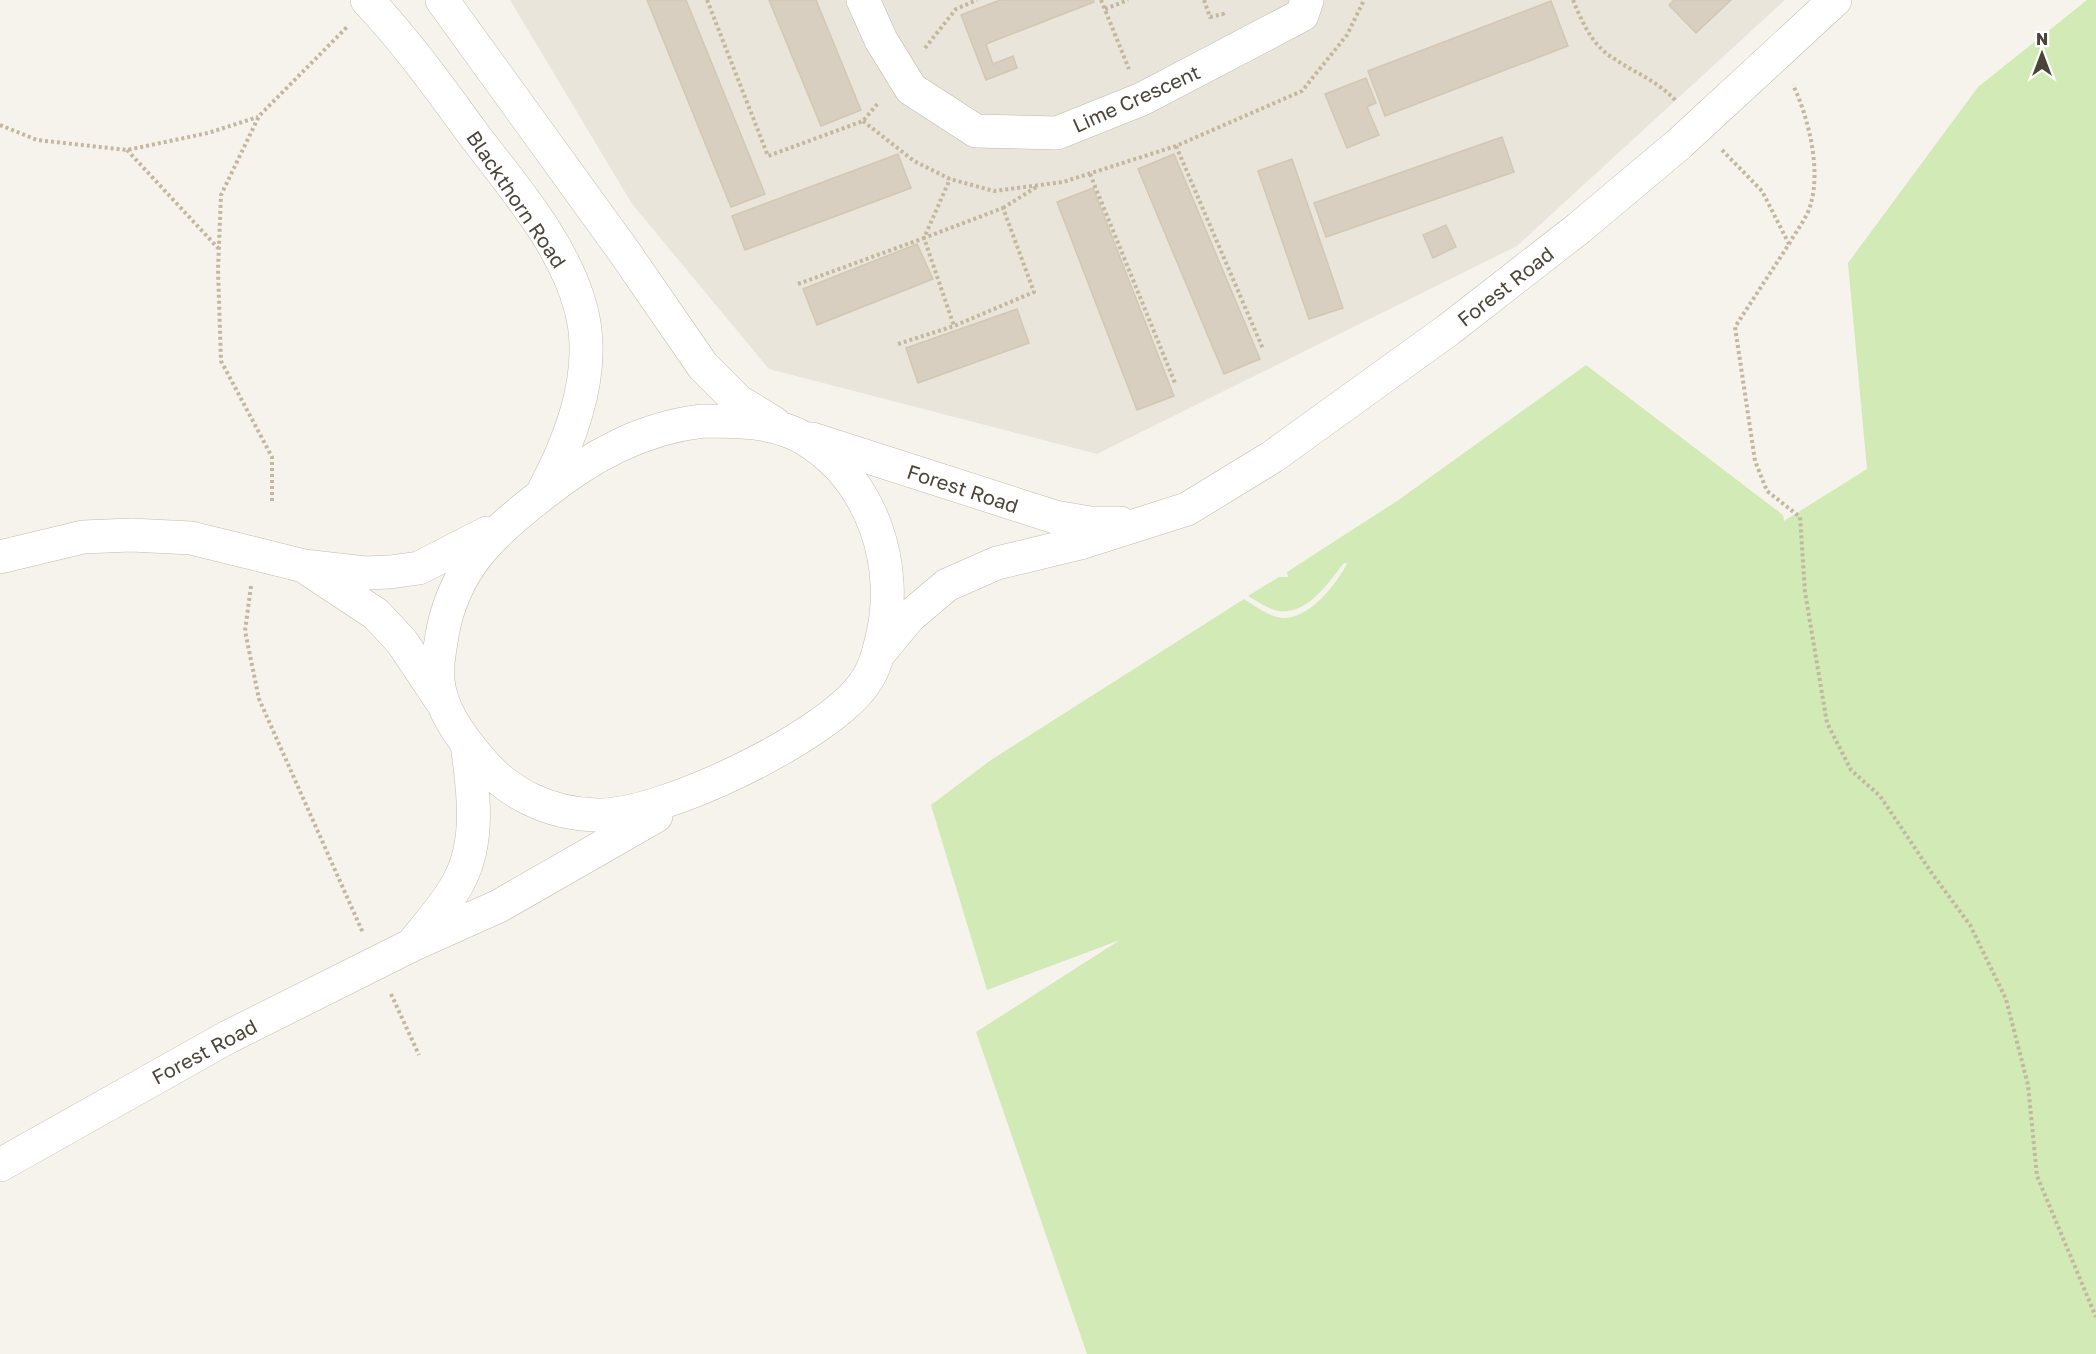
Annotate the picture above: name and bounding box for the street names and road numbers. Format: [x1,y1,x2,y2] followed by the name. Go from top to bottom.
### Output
[1069,59,1203,137] street label: Lime Crescent
[462,126,572,272] street label: Blackthorn Road
[1452,241,1558,331] street label: Forest Road
[904,459,1022,517] street label: Forest Road
[147,1013,261,1089] street label: Forest Road

